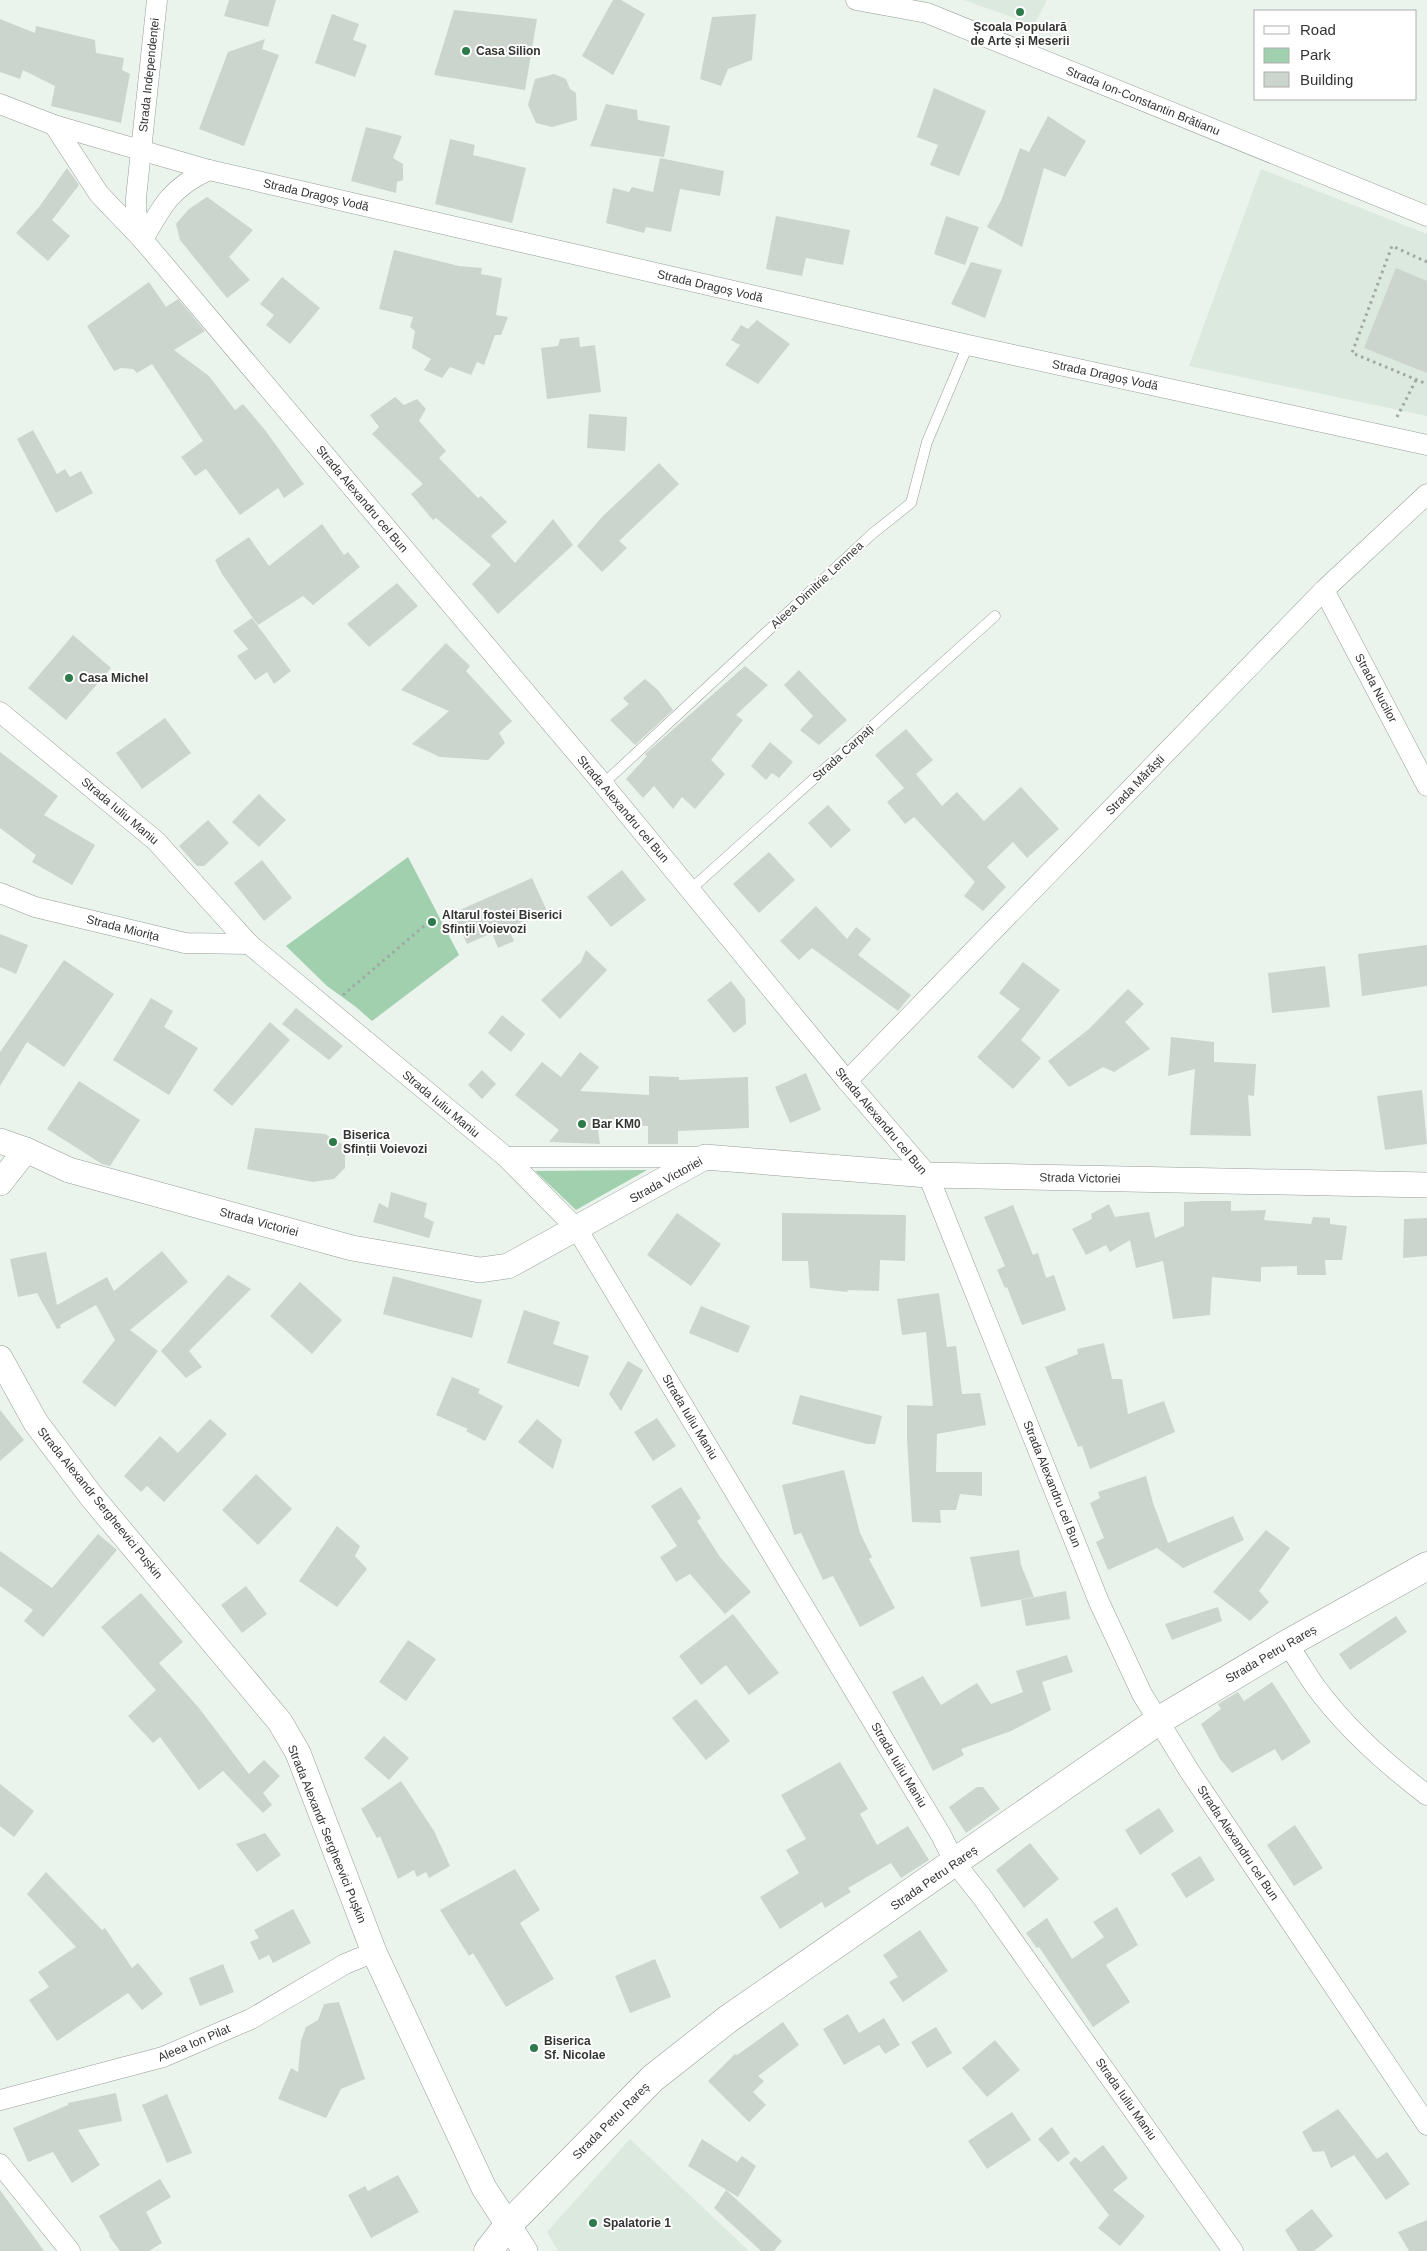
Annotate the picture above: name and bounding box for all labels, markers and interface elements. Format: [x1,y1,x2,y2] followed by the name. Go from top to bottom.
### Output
[1014,6,1026,18] marker: Școala Populară de Arte și Meserii
[1254,10,1417,100] legend
[136,17,162,133] street label: Strada Independenței
[971,20,1069,48] place label: Școala Populară de Arte și Meserii
[1300,21,1336,38] text: Road
[476,44,541,58] place label: Casa Silion
[460,45,472,57] marker: Casa Silion
[1300,46,1331,63] text: Park
[1064,64,1222,138] street label: Strada Ion-Constantin Brătianu
[1300,71,1353,88] text: Building
[262,176,371,214] street label: Strada Dragoș Vodă
[656,267,765,305] street label: Strada Dragoș Vodă
[1051,357,1160,393] street label: Strada Dragoș Vodă
[313,443,411,555] street label: Strada Alexandru cel Bun
[768,538,866,632] street label: Aleea Dimitrie Lemnea
[1352,651,1400,725] street label: Strada Nucilor
[79,671,148,685] place label: Casa Michel
[63,672,75,684] marker: Casa Michel
[810,722,876,784] street label: Strada Carpați
[1103,752,1167,818] street label: Strada Mărăști
[574,753,672,865] street label: Strada Alexandru cel Bun
[78,775,162,847] street label: Strada Iuliu Maniu
[442,908,562,936] place label: Altarul fostei Biserici Sfinții Voievozi
[85,912,161,944] street label: Strada Miorița
[426,916,438,928] marker: Altarul fostei Biserici Sfinții Voievozi
[832,1065,930,1177] street label: Strada Alexandru cel Bun
[399,1068,483,1140] street label: Strada Iuliu Maniu
[592,1117,641,1131] place label: Bar KM0
[576,1118,588,1130] marker: Bar KM0
[343,1128,427,1156] place label: Biserica Sfinții Voievozi
[327,1136,339,1148] marker: Biserica Sfinții Voievozi
[627,1154,705,1206] street label: Strada Victoriei
[1039,1170,1121,1186] street label: Strada Victoriei
[218,1205,300,1239] street label: Strada Victoriei
[659,1372,721,1462] street label: Strada Iuliu Maniu
[1020,1419,1084,1549] street label: Strada Alexandru cel Bun
[35,1424,165,1582] street label: Strada Alexandr Sergheevici Pușkin
[1223,1622,1319,1686] street label: Strada Petru Rareș
[868,1720,930,1810] street label: Strada Iuliu Maniu
[285,1743,369,1925] street label: Strada Alexandr Sergheevici Pușkin
[1194,1783,1282,1903] street label: Strada Alexandru cel Bun
[888,1843,980,1913] street label: Strada Petru Rareș
[156,2021,233,2065] street label: Aleea Ion Pilat
[544,2034,606,2062] place label: Biserica Sf. Nicolae
[528,2042,540,2054] marker: Biserica Sf. Nicolae
[1093,2055,1159,2143] street label: Strada Iuliu Maniu
[570,2080,652,2162] street label: Strada Petru Rareș
[603,2216,671,2230] place label: Spalatorie 1
[587,2217,599,2229] marker: Spalatorie 1

